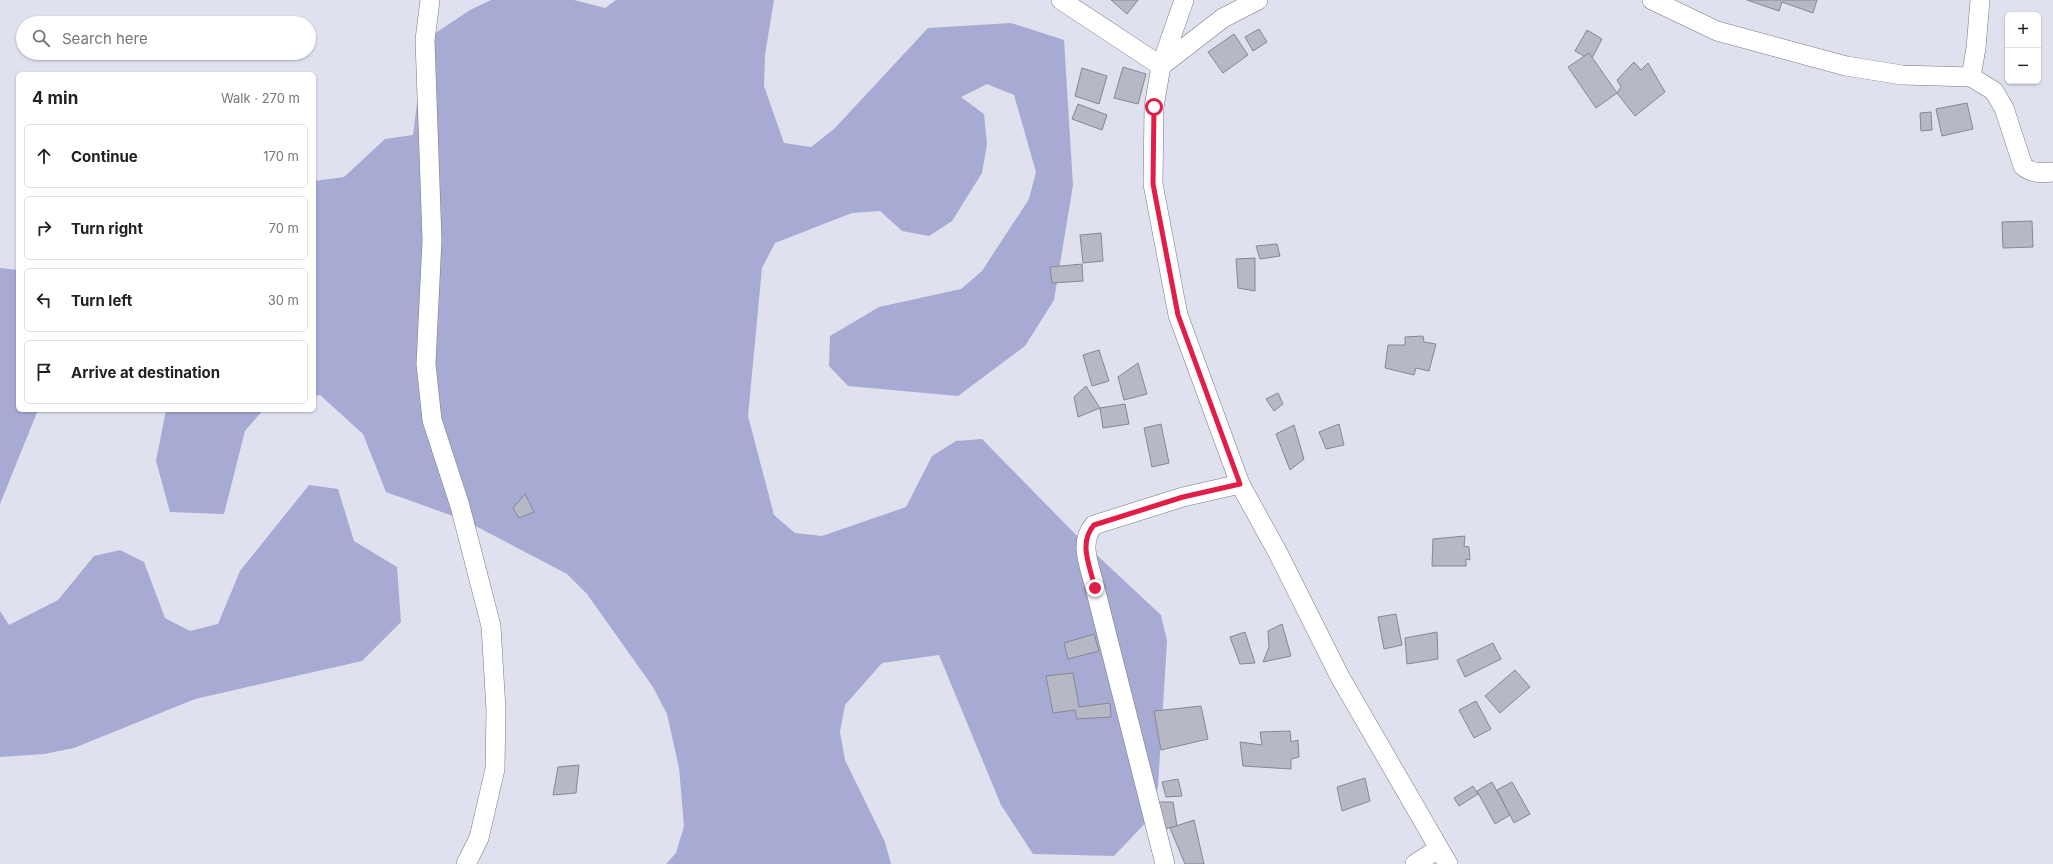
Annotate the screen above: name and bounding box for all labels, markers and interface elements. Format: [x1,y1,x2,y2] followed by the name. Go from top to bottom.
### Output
[2005,12,2041,84] map controls
[2005,12,2041,48] button: +
[16,16,316,60] search box
[30,27,52,49] icon: search
[62,29,148,48] text: Search here
[2005,48,2041,84] button: −
[32,88,78,108] text: 4 min
[221,90,300,106] text: Walk · 270 m
[1145,98,1163,116] route start
[33,145,55,167] icon: ahead
[71,147,138,166] text: Continue
[263,148,299,164] text: 170 m
[33,217,55,239] icon: right
[71,219,143,238] text: Turn right
[269,220,299,236] text: 70 m
[33,289,55,311] icon: left
[71,291,132,310] text: Turn left
[268,292,299,308] text: 30 m
[33,361,55,383] icon: arrive
[71,363,220,382] text: Arrive at destination
[1086,579,1104,597] route end

